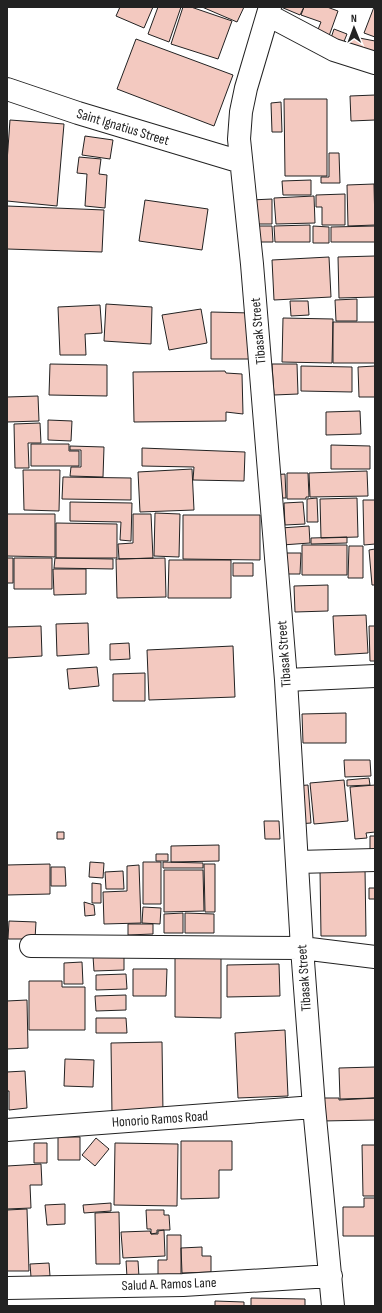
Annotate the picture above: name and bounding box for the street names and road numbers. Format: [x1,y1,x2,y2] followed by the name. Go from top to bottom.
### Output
[75,105,171,149] street label: Saint Ignatius Street
[247,297,269,365] street label: Tibasak Street
[273,620,295,688] street label: Tibasak Street
[293,944,315,1012] street label: Tibasak Street
[111,1107,209,1131] street label: Honorio Ramos Road
[121,1274,217,1294] street label: Salud A. Ramos Lane

